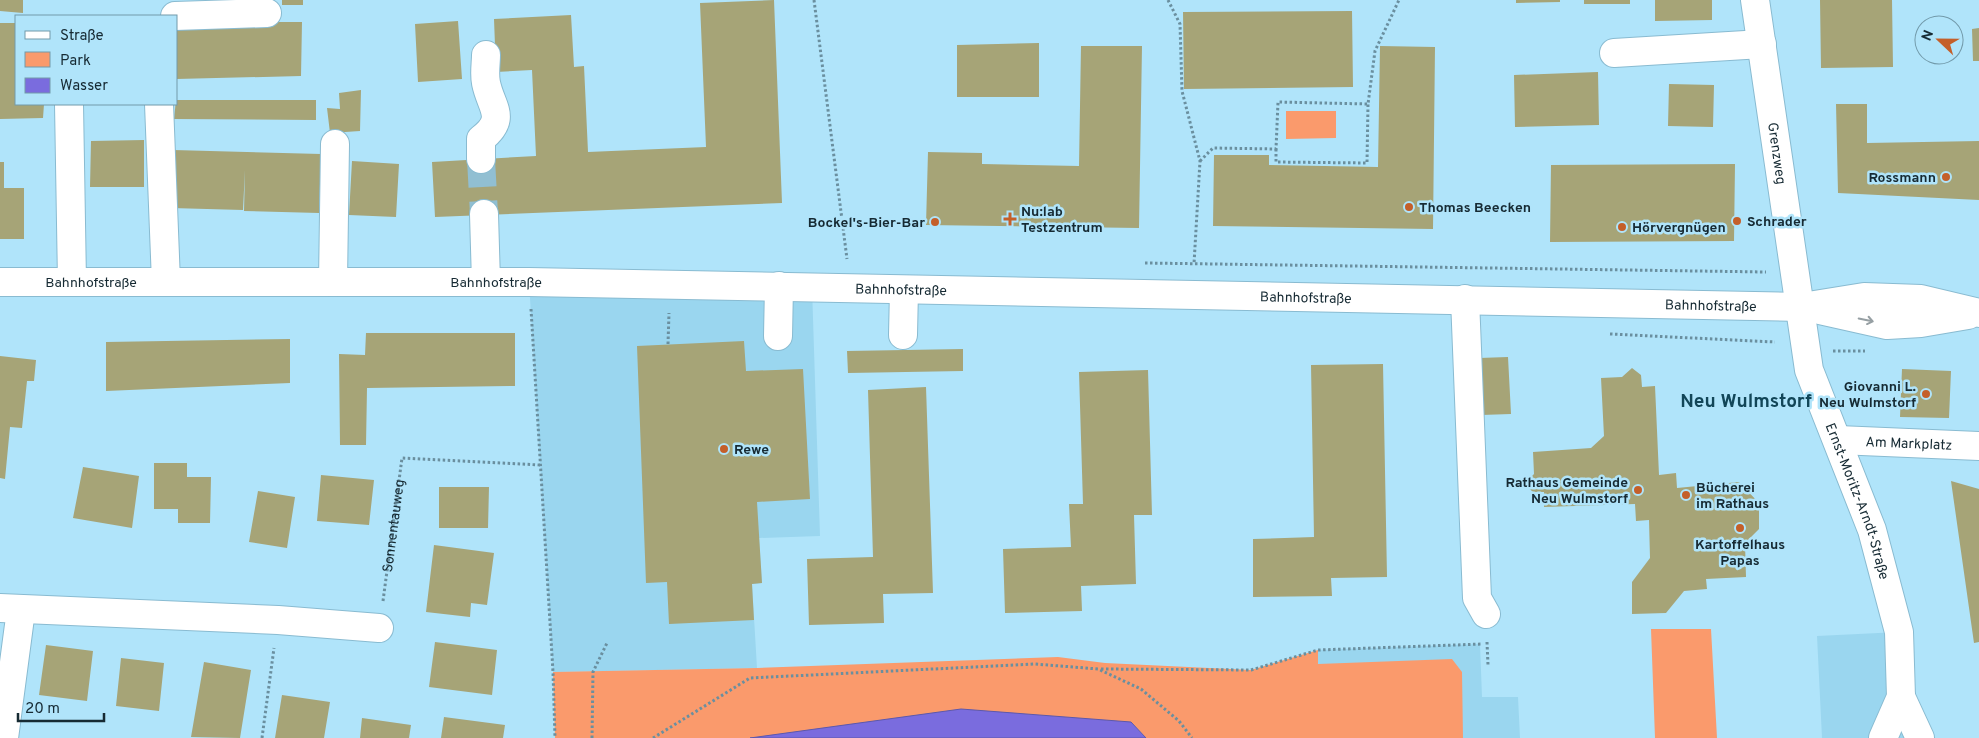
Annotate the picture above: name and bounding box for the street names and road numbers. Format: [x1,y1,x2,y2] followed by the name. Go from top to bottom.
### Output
[1763,121,1789,186] street label: Grenzweg
[45,275,137,292] street label: Bahnhofstraße
[450,275,542,292] street label: Bahnhofstraße
[855,281,947,300] street label: Bahnhofstraße
[1260,289,1352,308] street label: Bahnhofstraße
[1665,297,1757,316] street label: Bahnhofstraße
[1821,421,1892,582] street label: Ernst-Moritz-Arndt-Straße
[1865,434,1953,455] street label: Am Markplatz
[380,478,409,573] street label: Sonnentauweg

